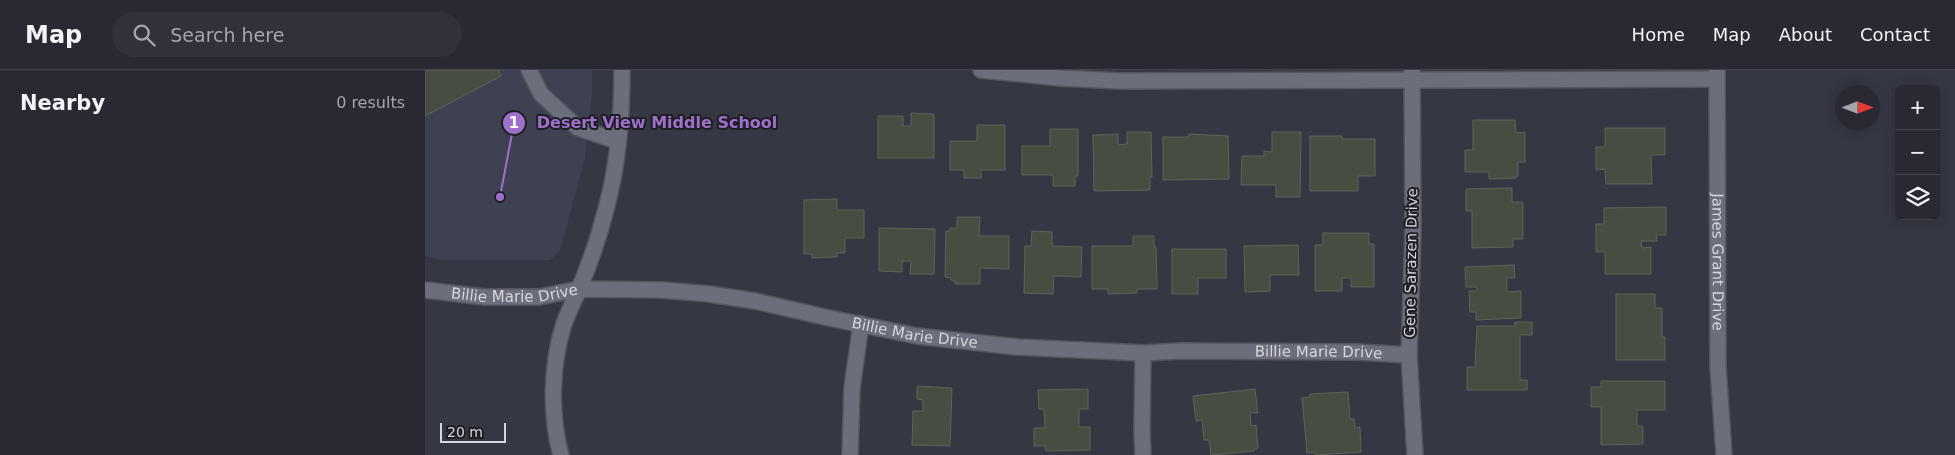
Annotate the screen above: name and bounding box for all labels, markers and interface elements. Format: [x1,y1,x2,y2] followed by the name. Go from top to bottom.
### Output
[112,12,462,57] search box
[25,21,82,49] text: Map
[130,21,158,49] icon: search
[170,24,284,46] text: Search here
[1632,24,1685,45] text: Home
[1713,24,1751,45] text: Map
[1779,24,1832,45] text: About
[1860,24,1930,45] text: Contact
[1835,85,1880,130] north arrow
[1895,85,1940,220] map controls
[1895,85,1940,130] button: +
[20,91,105,115] text: Nearby
[336,93,405,112] text: 0 results
[502,107,787,138] callout: Desert View Middle School
[537,113,777,132] text: Desert View Middle School
[509,114,519,132] text: 1
[1895,130,1940,175] button: −
[1895,175,1940,220] button: layers
[1401,188,1421,338] street label: Gene Sarazen Drive
[1708,192,1727,331] street label: James Grant Drive
[450,280,579,306] street label: Billie Marie Drive
[850,314,979,352] street label: Billie Marie Drive
[1255,342,1383,362] street label: Billie Marie Drive
[440,420,506,443] scale bar
[447,424,483,440] text: 20 m

